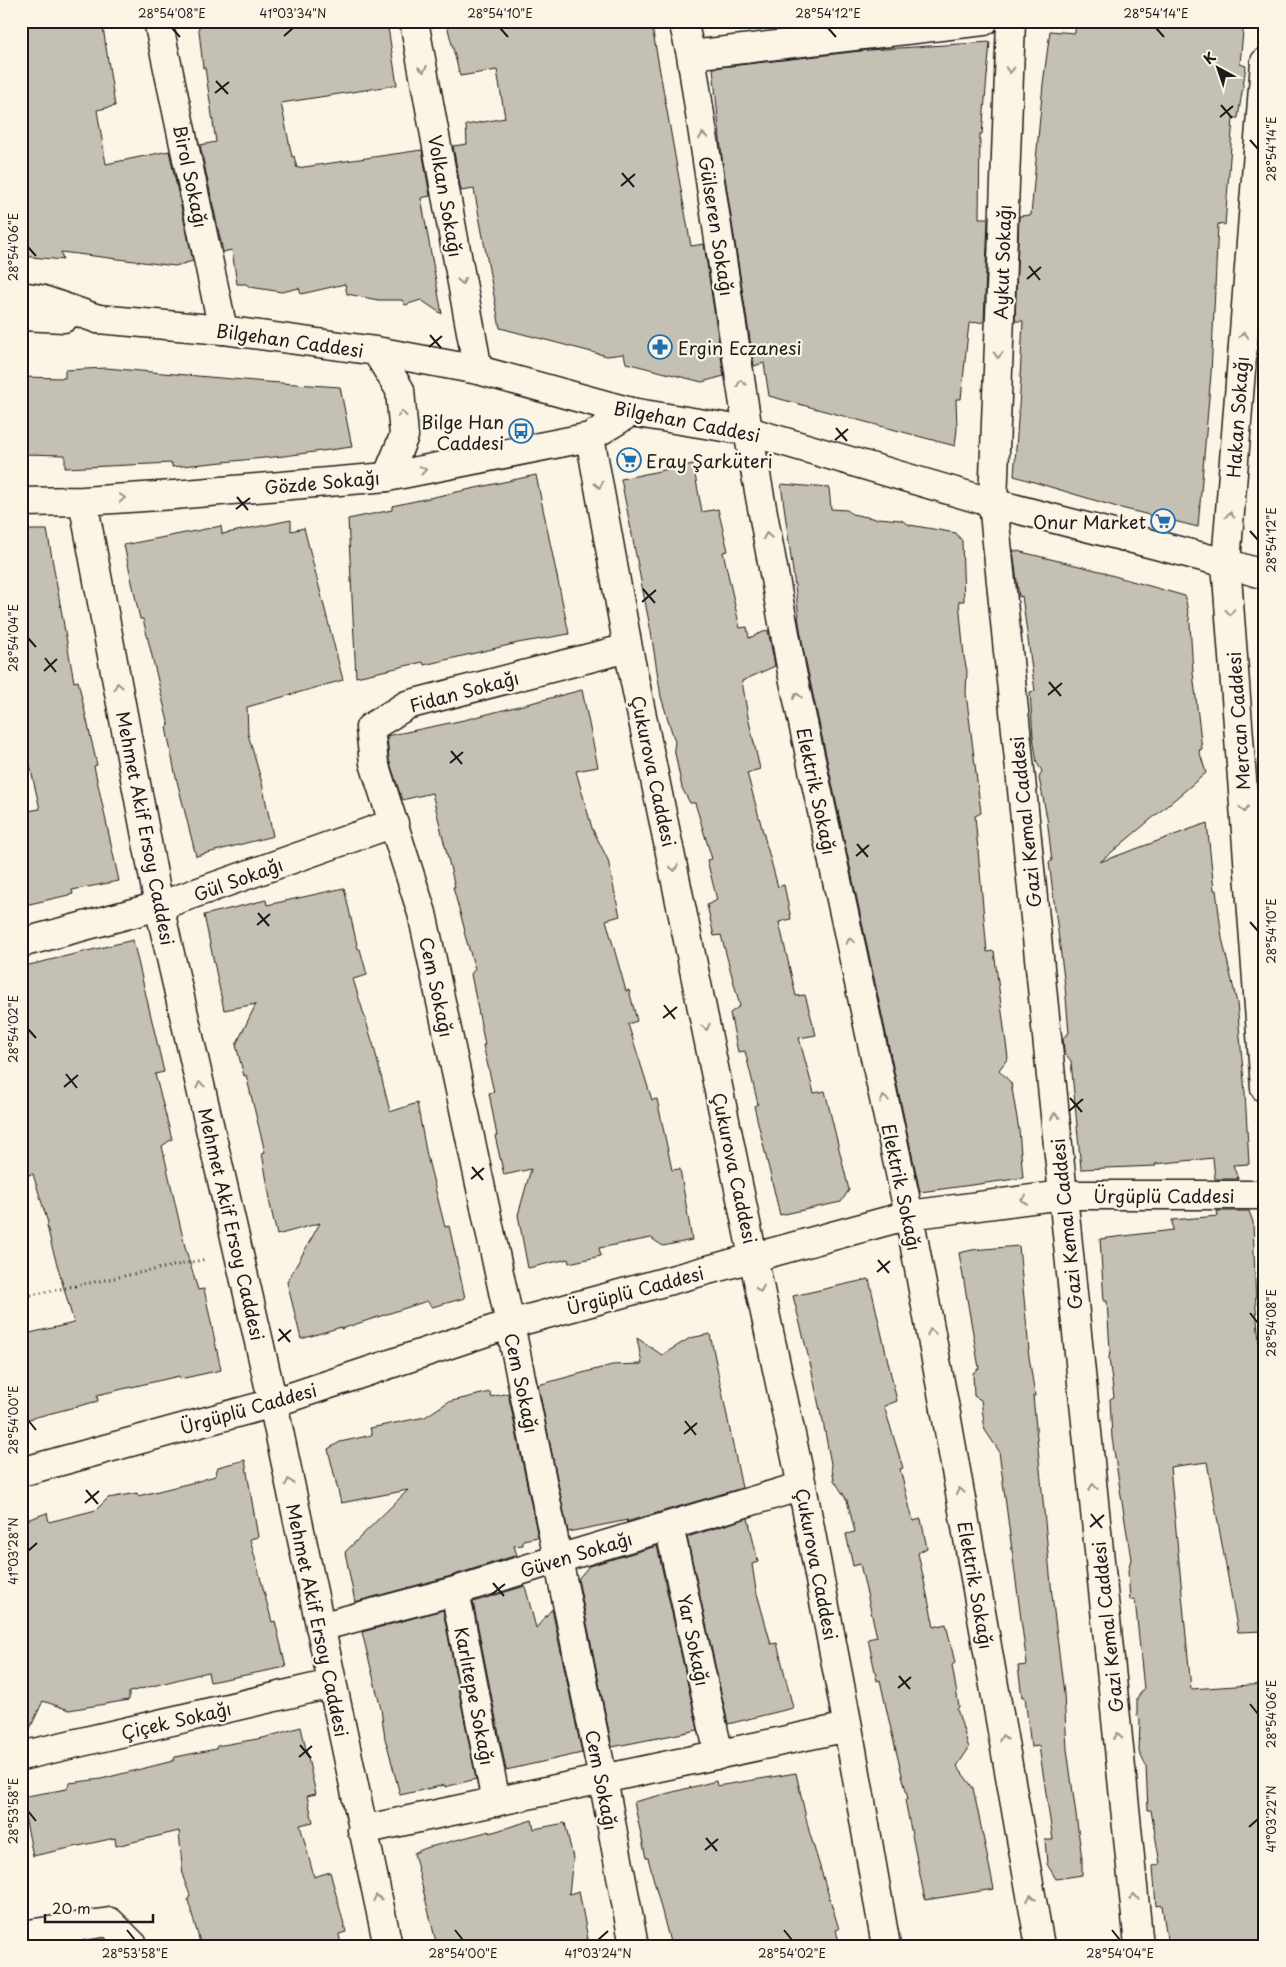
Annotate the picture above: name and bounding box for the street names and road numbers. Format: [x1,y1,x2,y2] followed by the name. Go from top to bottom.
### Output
[167,122,215,230] street label: Birol Sokağı
[422,133,470,259] street label: Volkan Sokağı
[693,154,741,298] street label: Gülseren Sokağı
[987,204,1017,320] street label: Aykut Sokağı
[214,316,366,364] street label: Bilgehan Caddesi
[1219,355,1255,479] street label: Hakan Sokağı
[611,394,763,448] street label: Bilgehan Caddesi
[263,464,381,500] street label: Gözde Sokağı
[1220,651,1256,791] street label: Mercan Caddesi
[406,663,522,719] street label: Fidan Sokağı
[625,693,683,849] street label: Çukurova Caddesi
[110,709,182,947] street label: Mehmet Akif Ersoy Caddesi
[790,725,844,857] street label: Elektrik Sokağı
[1003,735,1047,909] street label: Gazi Kemal Caddesi
[190,850,286,908] street label: Gül Sokağı
[413,934,461,1040] street label: Cem Sokağı
[706,1090,764,1246] street label: Çukurova Caddesi
[192,1105,272,1343] street label: Mehmet Akif Ersoy Caddesi
[875,1121,929,1253] street label: Elektrik Sokağı
[1044,1137,1088,1311] street label: Gazi Kemal Caddesi
[1093,1182,1235,1209] street label: Ürgüplü Caddesi
[563,1259,707,1321] street label: Ürgüplü Caddesi
[498,1330,546,1436] street label: Cem Sokağı
[176,1376,320,1440] street label: Ürgüplü Caddesi
[789,1486,845,1642] street label: Çukurova Caddesi
[280,1501,356,1739] street label: Mehmet Akif Ersoy Caddesi
[951,1519,1001,1651] street label: Elektrik Sokağı
[517,1524,635,1584] street label: Güven Sokağı
[1085,1540,1129,1714] street label: Gazi Kemal Caddesi
[671,1592,717,1688] street label: Yar Sokağı
[448,1625,502,1767] street label: Karlıtepe Sokağı
[118,1694,234,1746] street label: Çiçek Sokağı
[579,1727,625,1833] street label: Cem Sokağı

